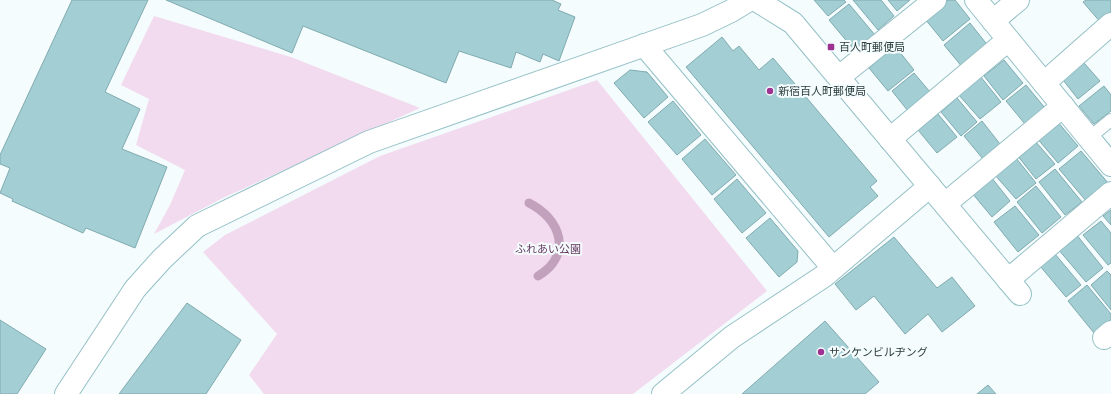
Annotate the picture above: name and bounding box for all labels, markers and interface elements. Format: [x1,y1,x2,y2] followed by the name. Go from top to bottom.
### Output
[839,40,905,54] place label: 百人町郵便局
[826,42,836,52] marker: 百人町郵便局
[778,84,866,98] place label: 新宿百人町郵便局
[765,86,775,96] marker: 新宿百人町郵便局
[515,242,581,256] park label: ふれあい公園
[829,345,928,359] place label: サンケンビルヂング
[816,347,826,357] marker: サンケンビルヂング

